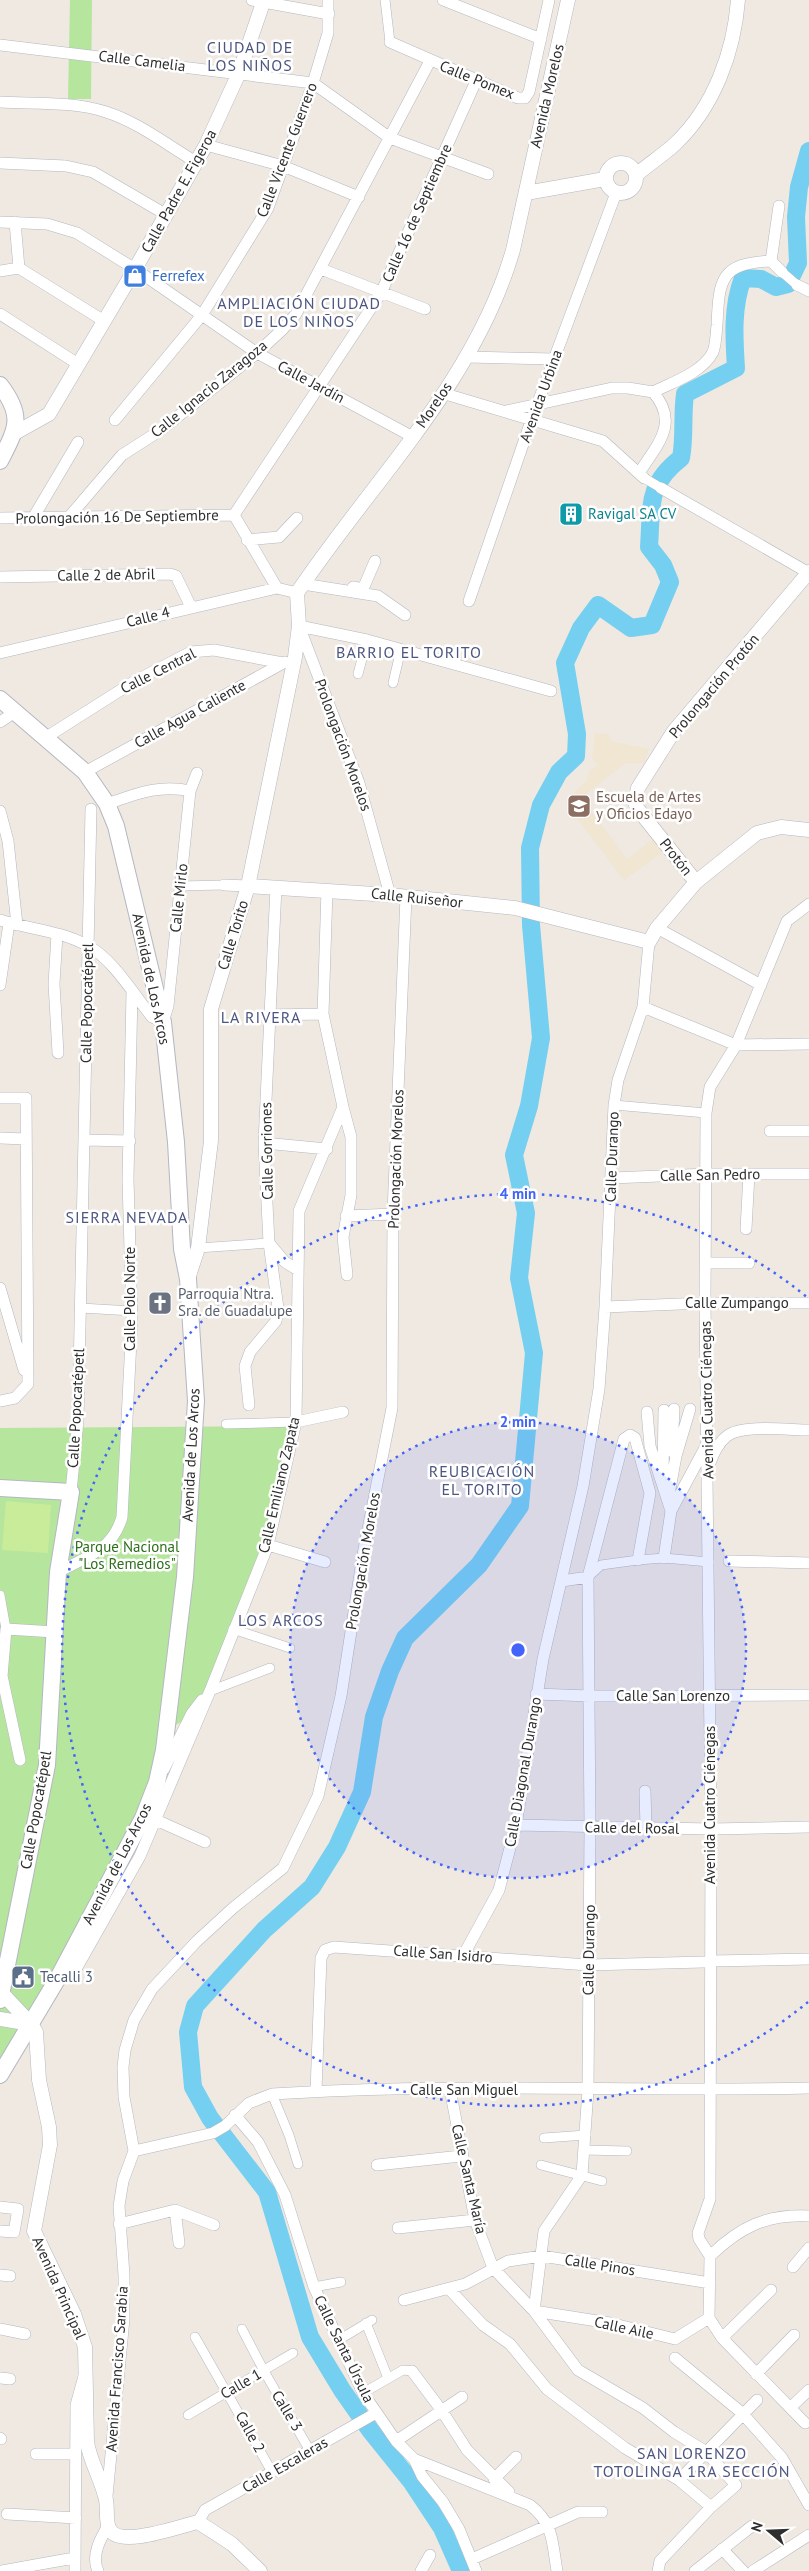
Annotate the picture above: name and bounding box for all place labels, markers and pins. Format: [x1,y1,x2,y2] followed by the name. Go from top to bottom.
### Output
[122,263,148,289] shop icon: Ferrefex
[152,266,205,285] place label: Ferrefex
[558,501,584,527] building icon: Ravigal SA CV
[588,504,677,523] place label: Ravigal SA CV
[596,787,701,823] place label: Escuela de Artes y Oficios Edayo
[566,793,592,819] school or university icon: Escuela de Artes y Oficios Edayo
[178,1284,293,1320] place label: Parroquia Ntra. Sra. de Guadalupe
[147,1290,173,1316] church icon: Parroquia Ntra. Sra. de Guadalupe
[509,1641,527,1659] centre of rings
[10,1964,36,1990] public building icon: Tecalli 3
[40,1967,93,1986] place label: Tecalli 3

